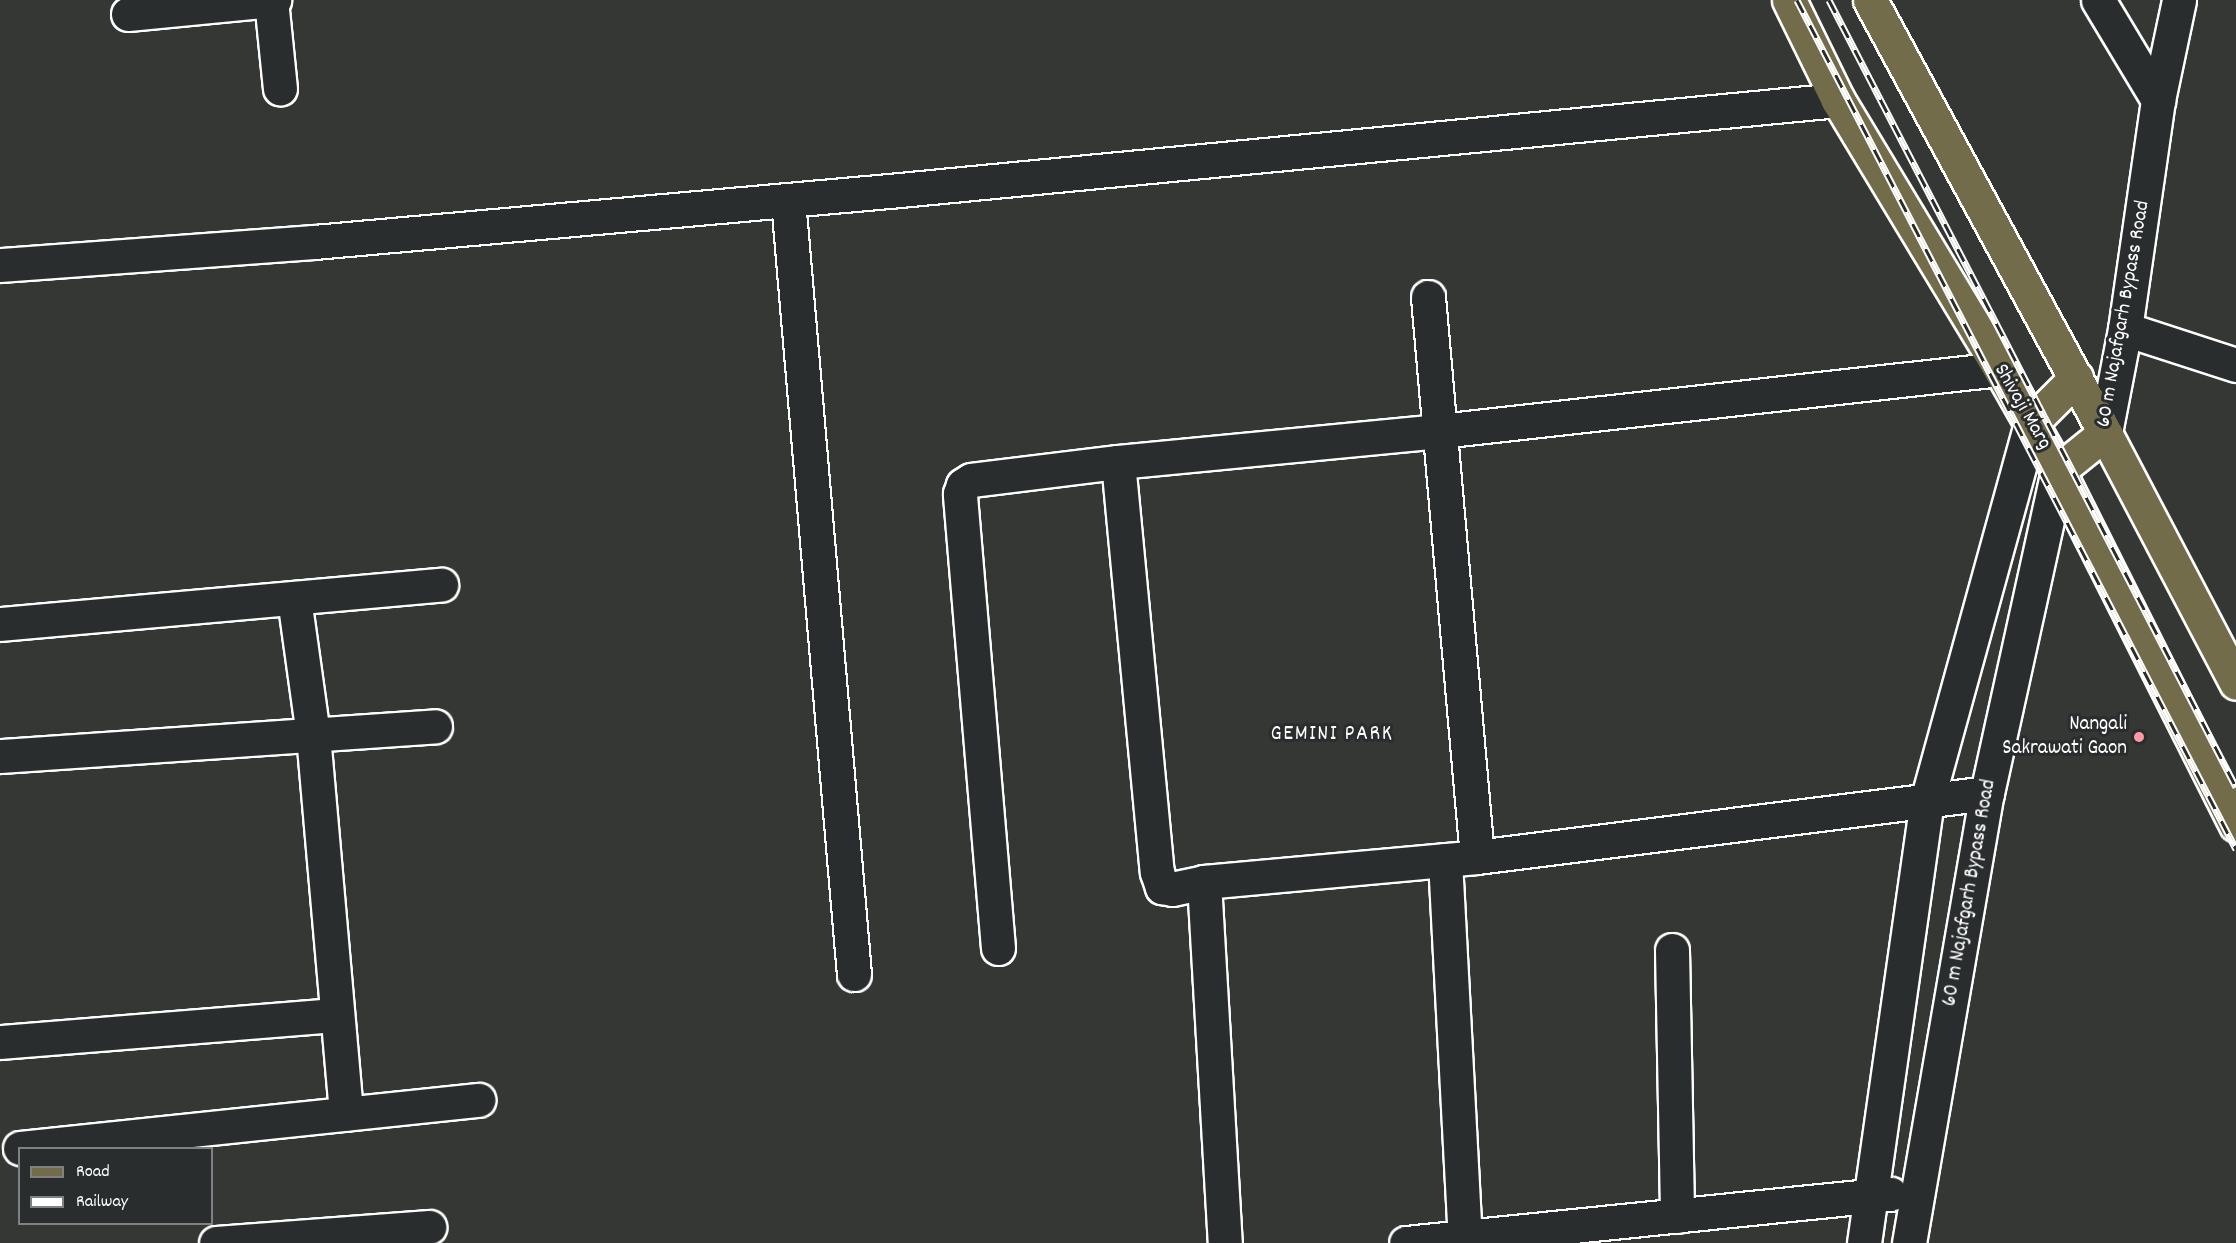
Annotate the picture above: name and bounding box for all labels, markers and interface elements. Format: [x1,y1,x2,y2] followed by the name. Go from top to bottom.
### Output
[2092,199,2156,429] street label: 60 m Najafgarh Bypass Road
[1987,360,2057,454] street label: Shivaji Marg
[2002,712,2127,762] place label: Nangali Sakrawati Gaon
[1271,722,1393,748] district label: GEMINI PARK
[2132,730,2146,744] marker: Nangali Sakrawati Gaon
[1938,778,2002,1008] street label: 60 m Najafgarh Bypass Road
[18,1147,213,1225] legend
[76,1160,110,1185] text: Road
[76,1190,128,1215] text: Railway

